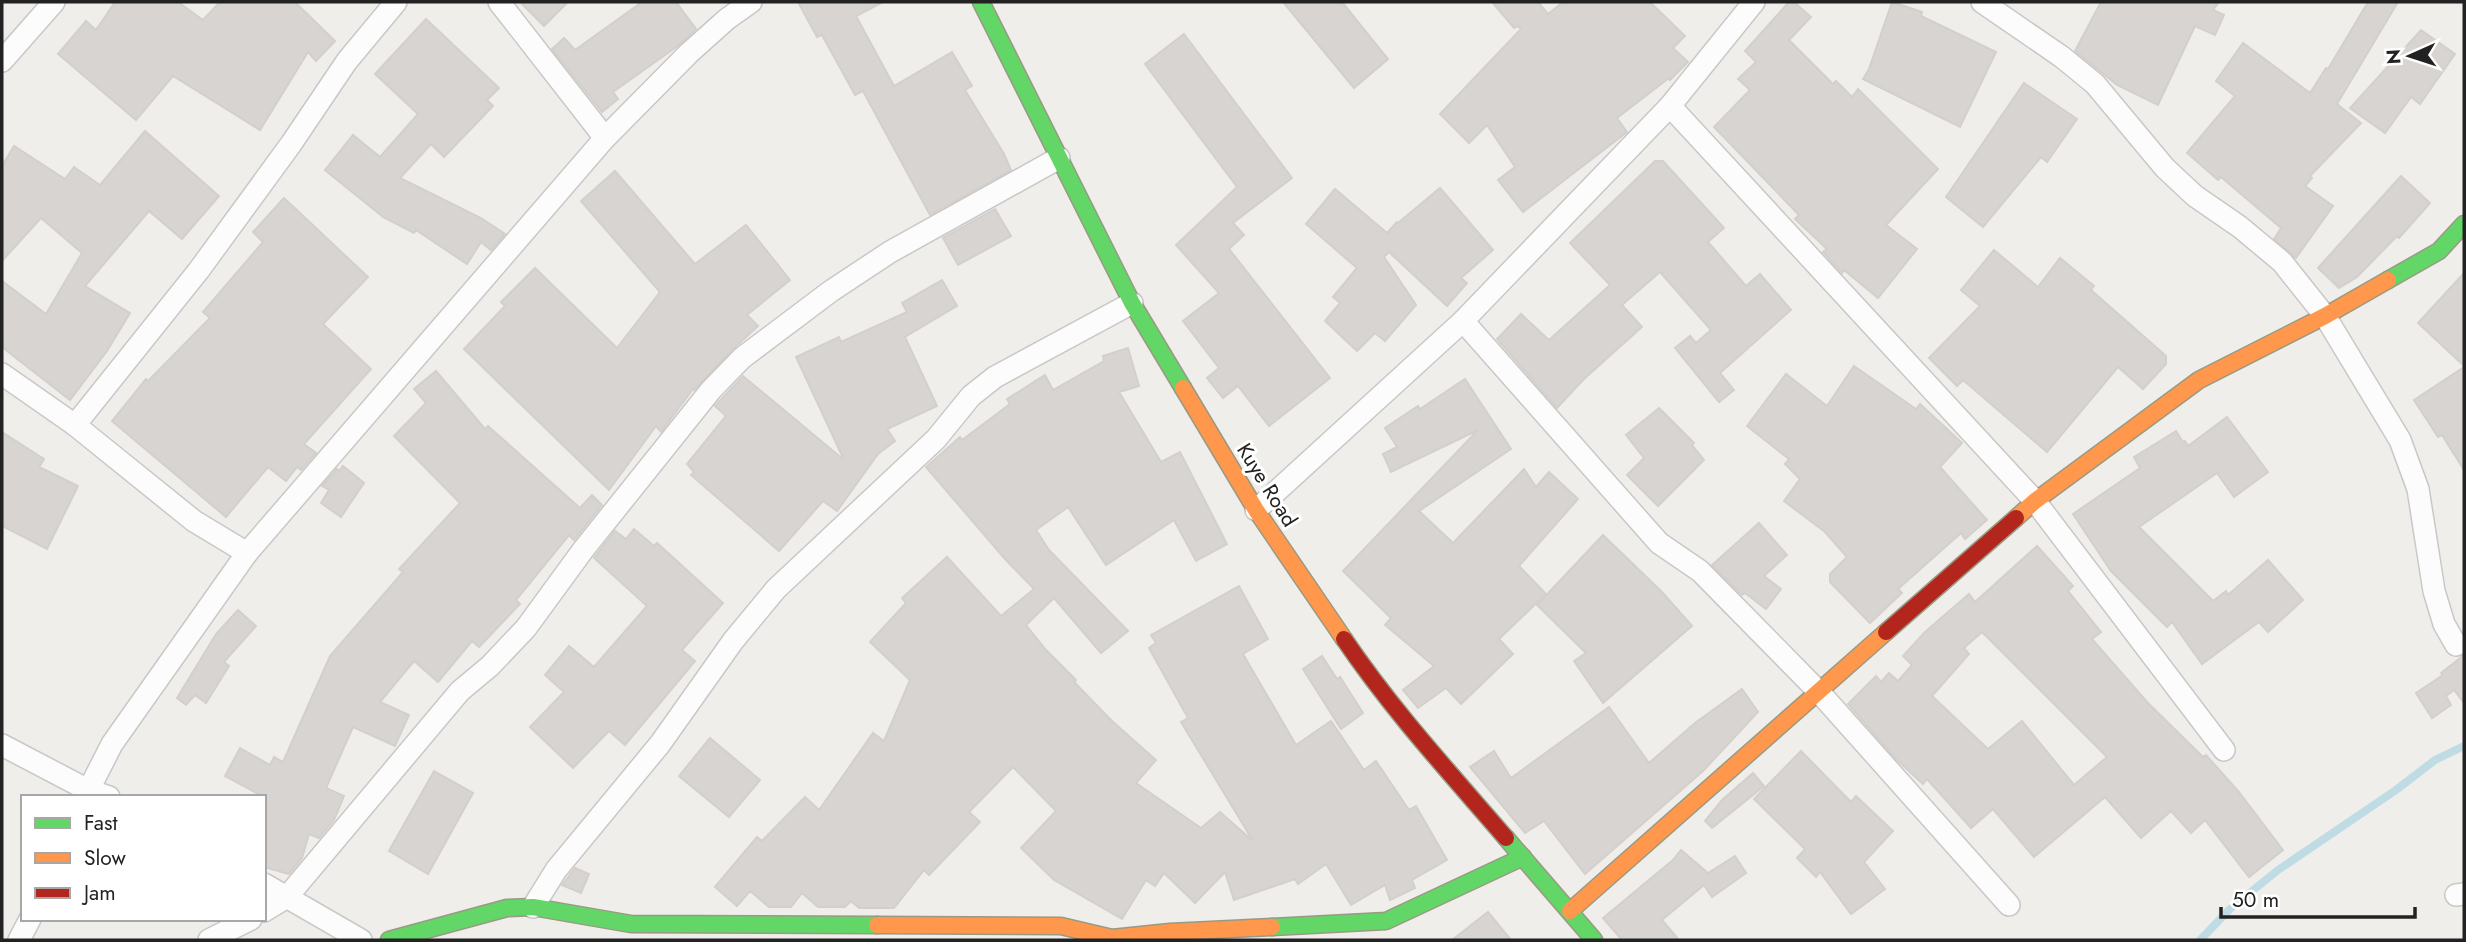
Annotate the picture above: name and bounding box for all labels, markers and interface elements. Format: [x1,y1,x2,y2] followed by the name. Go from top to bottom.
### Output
[2375,21,2445,91] north arrow
[2380,49,2407,65] text: N
[1229,437,1305,533] street label: Kuye Road
[21,795,266,921] legend
[84,808,117,838] text: Fast
[84,843,126,873] text: Slow
[2221,876,2415,920] scale bar
[81,878,116,908] text: Jam
[2232,885,2279,915] text: 50 m

